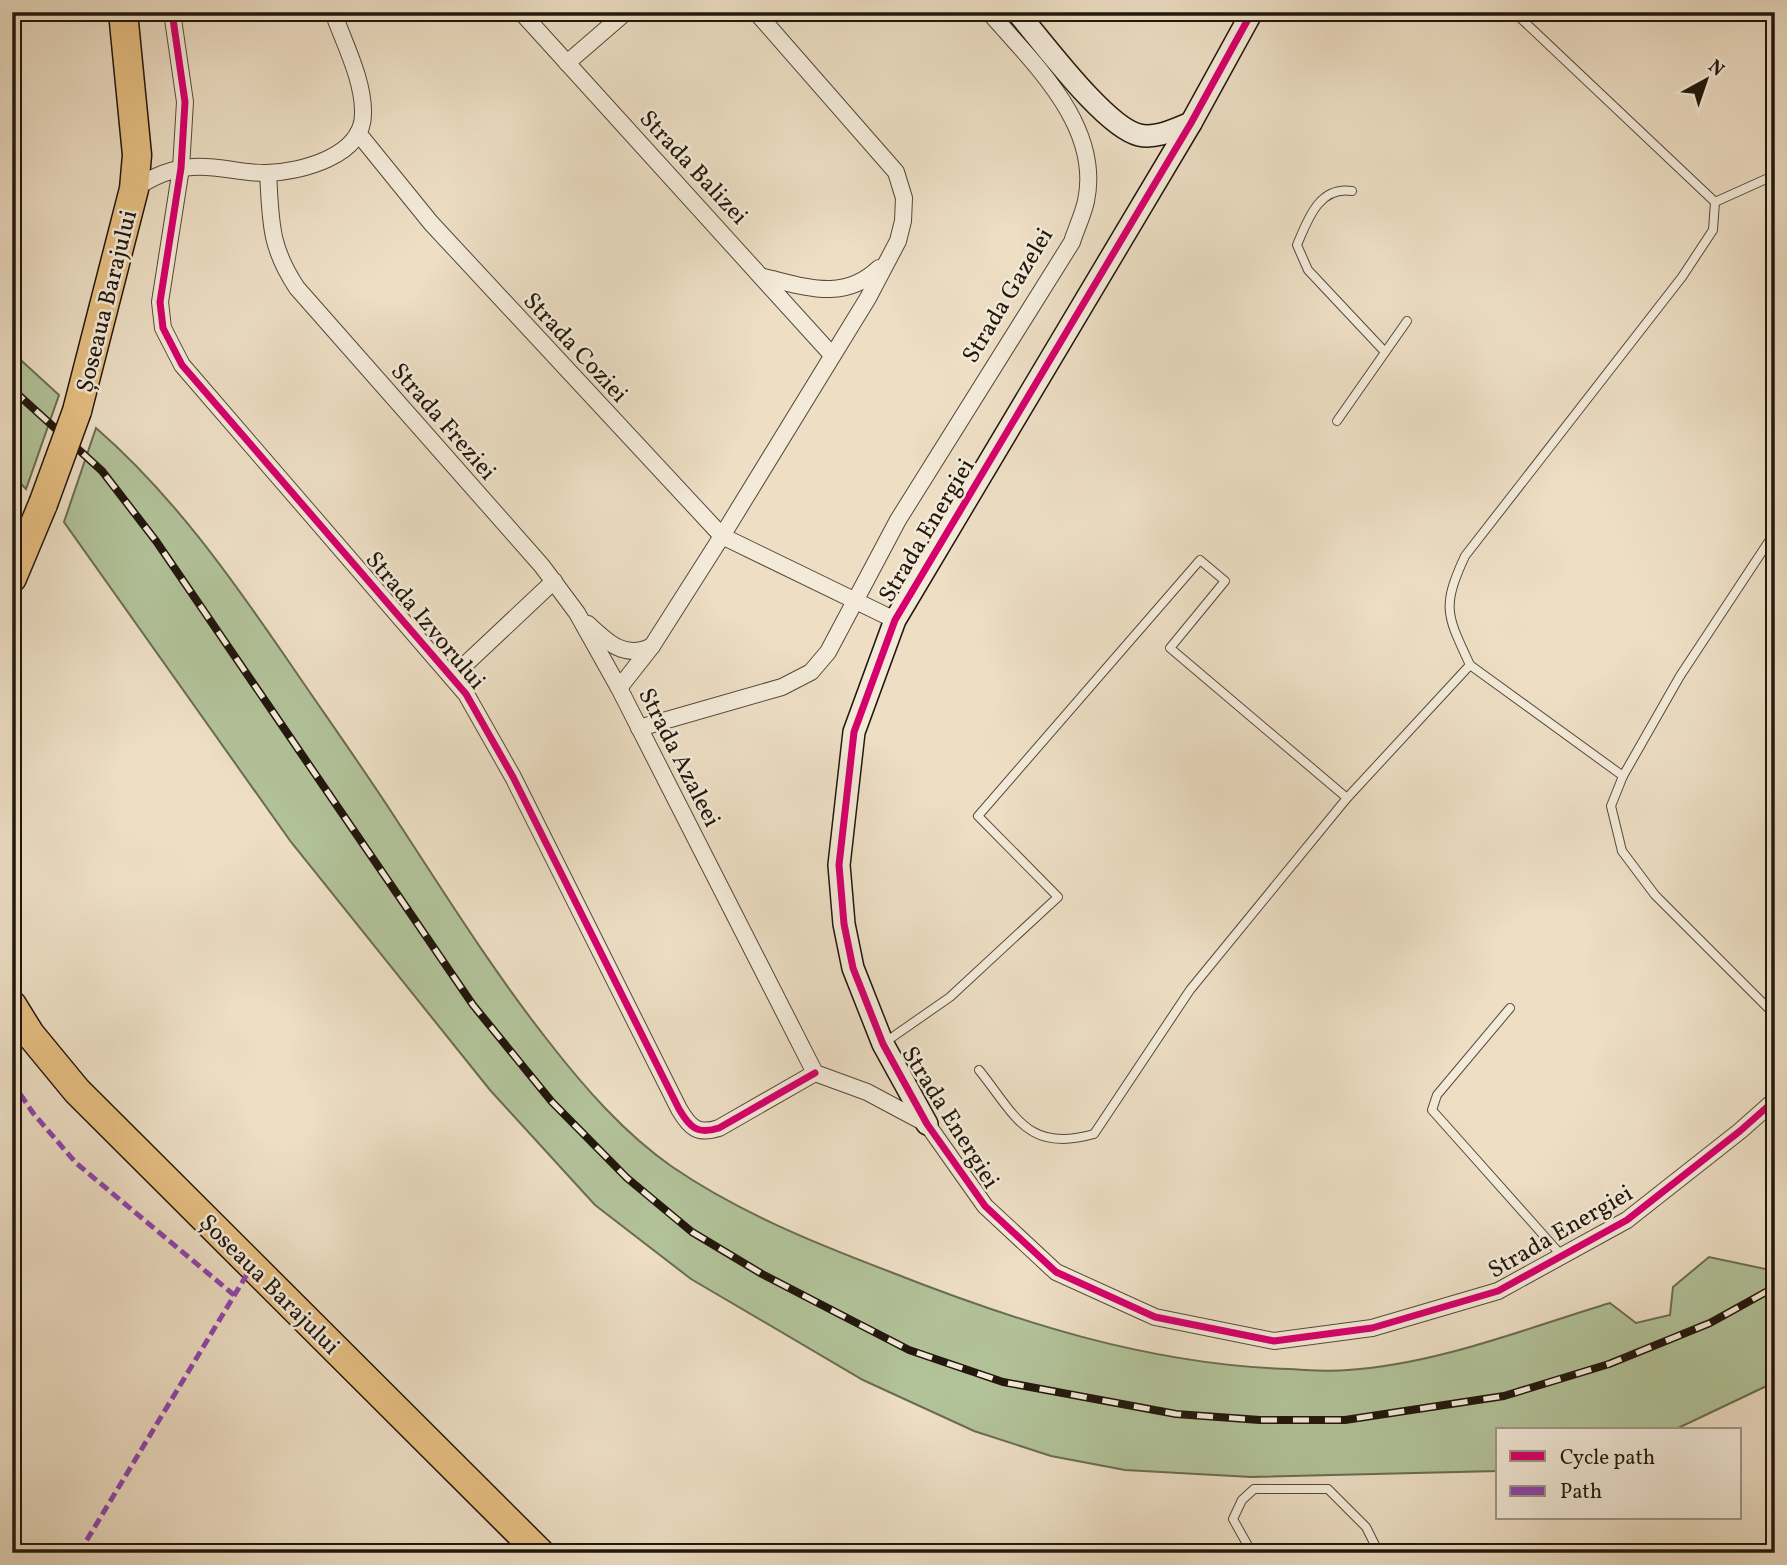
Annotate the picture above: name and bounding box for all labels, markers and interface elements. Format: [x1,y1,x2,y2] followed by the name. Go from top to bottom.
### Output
[1672,46,1742,116] north arrow
[1702,54,1729,83] text: N
[630,103,755,233] street label: Strada Balizei
[69,207,147,396] street label: Șoseaua Barajului
[955,222,1063,370] street label: Strada Gazelei
[514,285,635,411] street label: Strada Coziei
[382,356,503,489] street label: Strada Freziei
[871,453,984,609] street label: Strada Energiei
[356,545,493,698] street label: Strada Izvorului
[629,682,728,833] street label: Strada Azaleei
[892,1040,1007,1196] street label: Strada Energiei
[1482,1177,1640,1288] street label: Strada Energiei
[190,1207,347,1364] street label: Șoseaua Barajului
[1496,1428,1742,1520] legend
[1560,1444,1655,1473] text: Cycle path
[1560,1478,1602,1507] text: Path

